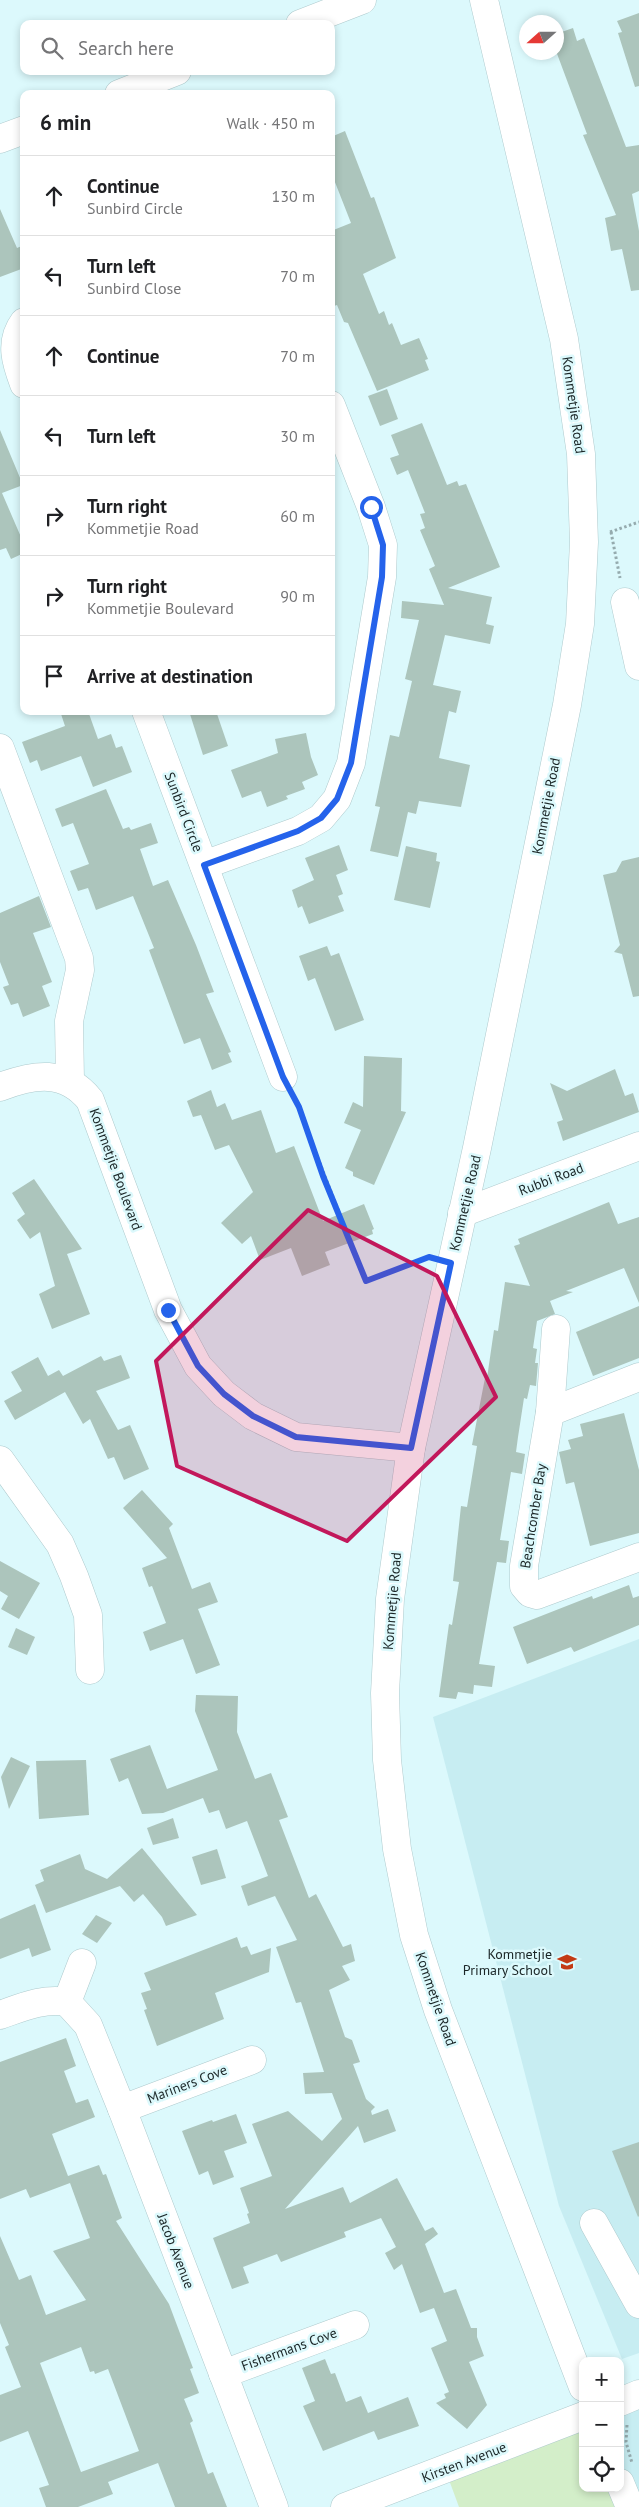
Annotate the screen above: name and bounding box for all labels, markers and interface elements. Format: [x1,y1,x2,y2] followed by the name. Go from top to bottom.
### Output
[519,15,564,60] north arrow
[20,20,335,75] search box
[38,34,66,62] icon: search
[78,36,174,60] text: Search here
[40,109,91,136] text: 6 min
[226,113,315,133] text: Walk · 450 m
[87,174,159,198] text: Continue
[40,182,68,210] icon: ahead
[272,186,315,206] text: 130 m
[87,198,183,218] text: Sunbird Circle
[87,254,156,278] text: Turn left
[40,262,68,290] icon: left
[280,266,315,286] text: 70 m
[87,278,181,298] text: Sunbird Close
[40,342,68,370] icon: ahead
[87,344,159,368] text: Continue
[280,346,315,366] text: 70 m
[558,355,590,455] street label: Kommetjie Road
[40,422,68,450] icon: left
[87,424,156,448] text: Turn left
[280,426,315,446] text: 30 m
[87,494,167,518] text: Turn right
[360,496,383,519] route start
[40,502,68,530] icon: right
[280,506,315,526] text: 60 m
[87,518,199,538] text: Kommetjie Road
[87,574,167,598] text: Turn right
[40,582,68,610] icon: right
[280,586,315,606] text: 90 m
[87,598,234,618] text: Kommetjie Boulevard
[40,662,68,690] icon: arrive
[87,664,253,688] text: Arrive at destination
[528,756,564,856] street label: Kommetjie Road
[161,770,207,854] street label: Sunbird Circle
[86,1106,146,1232] street label: Kommetjie Boulevard
[445,1153,485,1253] street label: Kommetjie Road
[516,1158,586,1200] street label: Rubbi Road
[157,1299,180,1322] route end
[516,1462,550,1570] street label: Beachcomber Bay
[379,1551,405,1651] street label: Kommetjie Road
[463,1945,552,1979] place label: Kommetjie Primary School
[412,1950,460,2048] street label: Kommetjie Road
[556,1951,578,1973] school or university icon: Kommetjie Primary School
[144,2061,230,2107] street label: Mariners Cove
[153,2210,199,2291] street label: Jacob Avenue
[239,2323,339,2375] street label: Fishermans Cove
[579,2357,624,2492] map controls
[579,2357,624,2402] button: +
[579,2402,624,2447] button: −
[419,2438,509,2486] street label: Kirsten Avenue
[579,2447,624,2492] button: locate

